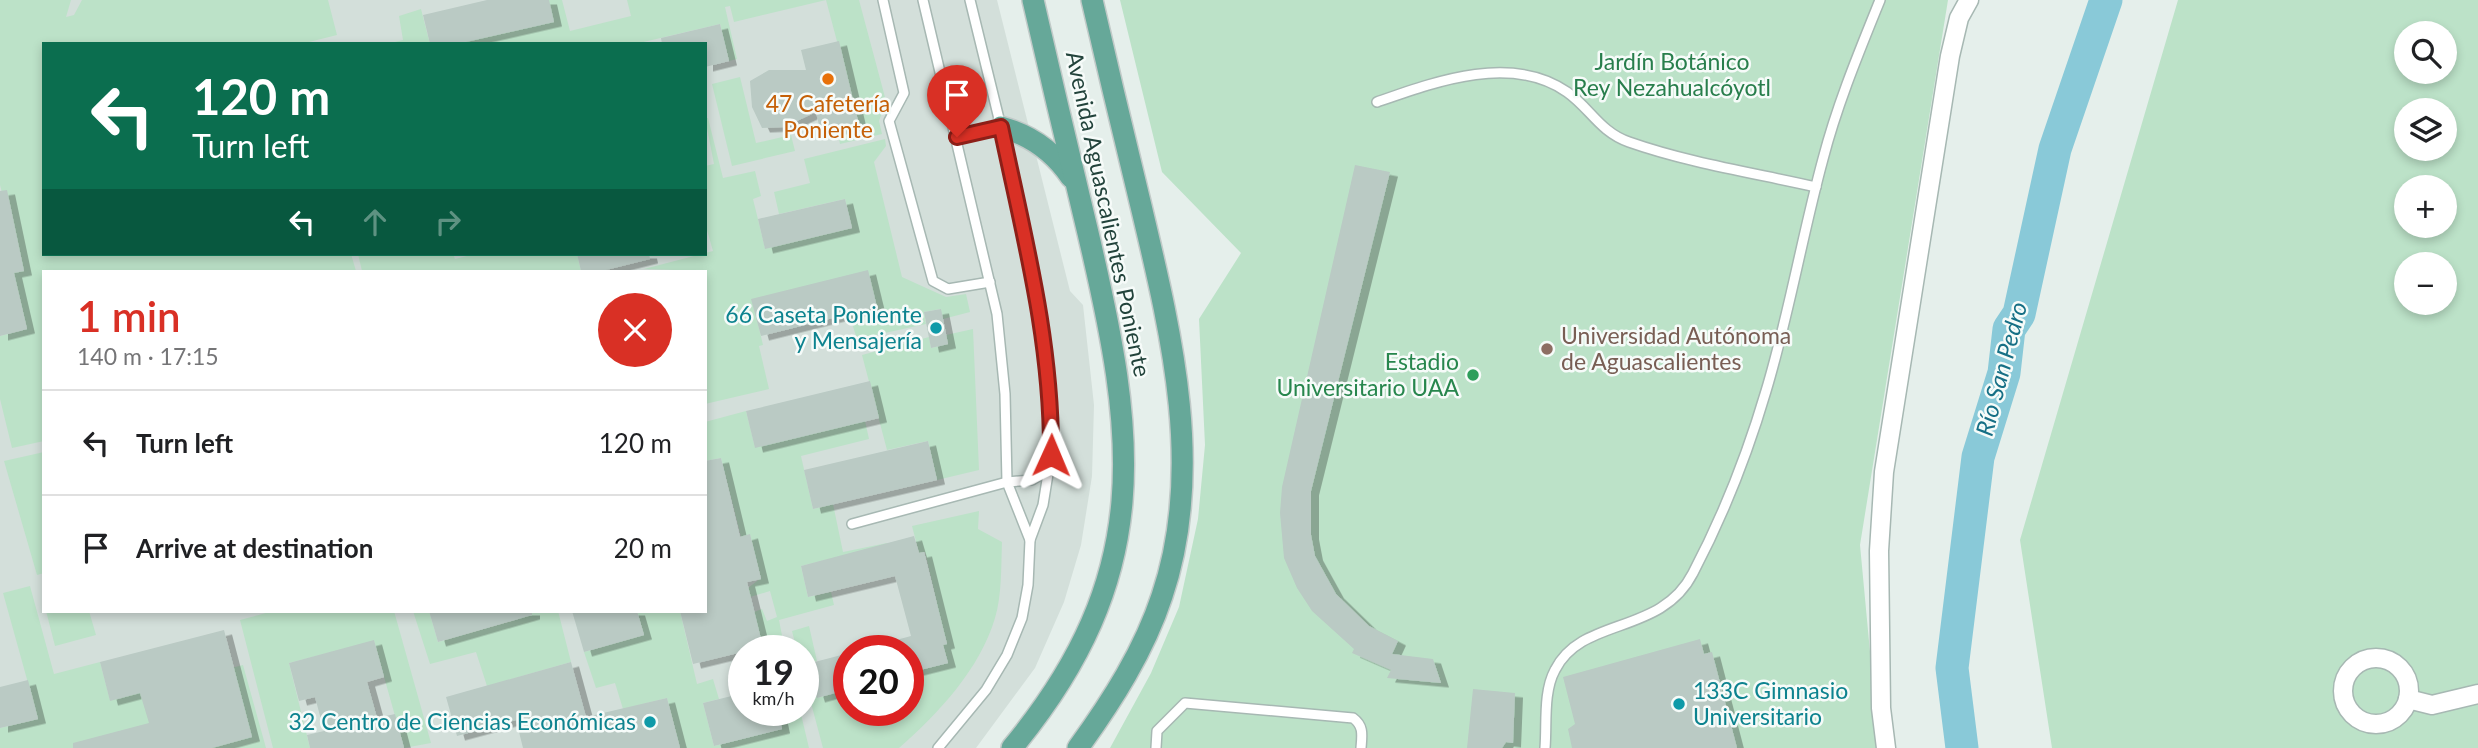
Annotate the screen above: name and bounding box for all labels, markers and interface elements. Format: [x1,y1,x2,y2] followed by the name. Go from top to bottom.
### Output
[2394,21,2457,315] map controls
[2394,21,2457,84] button: search
[1573,47,1771,101] park label: Jardín Botánico Rey Nezahualcóyotl
[1061,49,1157,379] street label: Avenida Aguascalientes Poniente
[927,65,987,137] pin
[192,67,330,125] text: 120 m
[77,70,168,161] icon: left
[820,71,836,87] marker: 47 Cafetería Poniente
[938,76,976,114] icon: arrive
[766,89,890,143] place label: 47 Cafetería Poniente
[2394,98,2457,161] button: layers
[192,126,309,165] text: Turn left
[2394,175,2457,238] button: +
[283,203,321,241] icon: left
[356,203,394,241] icon: ahead
[429,203,467,241] icon: right
[2394,252,2457,315] button: −
[77,291,181,341] text: 1 min
[598,293,672,367] button: close
[1969,298,2032,439] water label: Río San Pedro
[725,300,922,354] place label: 66 Caseta Poniente y Mensajería
[928,320,944,336] marker: 66 Caseta Poniente y Mensajería
[1561,321,1791,375] place label: Universidad Autónoma de Aguascalientes
[1539,341,1555,357] marker: Universidad Autónoma de Aguascalientes
[77,342,219,370] text: 140 m · 17:15
[1276,347,1459,401] place label: Estadio Universitario UAA
[1465,367,1481,383] marker: Estadio Universitario UAA
[1014,418,1088,492] position arrow
[77,424,115,462] icon: left
[136,427,233,459] text: Turn left
[599,427,672,459] text: 120 m
[77,529,115,567] icon: arrive
[136,532,373,564] text: Arrive at destination
[614,532,672,564] text: 20 m
[833,635,924,726] speed limit sign: 20
[753,650,794,692] text: 19
[1693,676,1848,730] place label: 133C Gimnasio Universitario
[752,687,795,709] text: km/h
[1671,696,1687,712] marker: 133C Gimnasio Universitario
[289,707,636,735] place label: 32 Centro de Ciencias Económicas
[642,714,658,730] marker: 32 Centro de Ciencias Económicas

